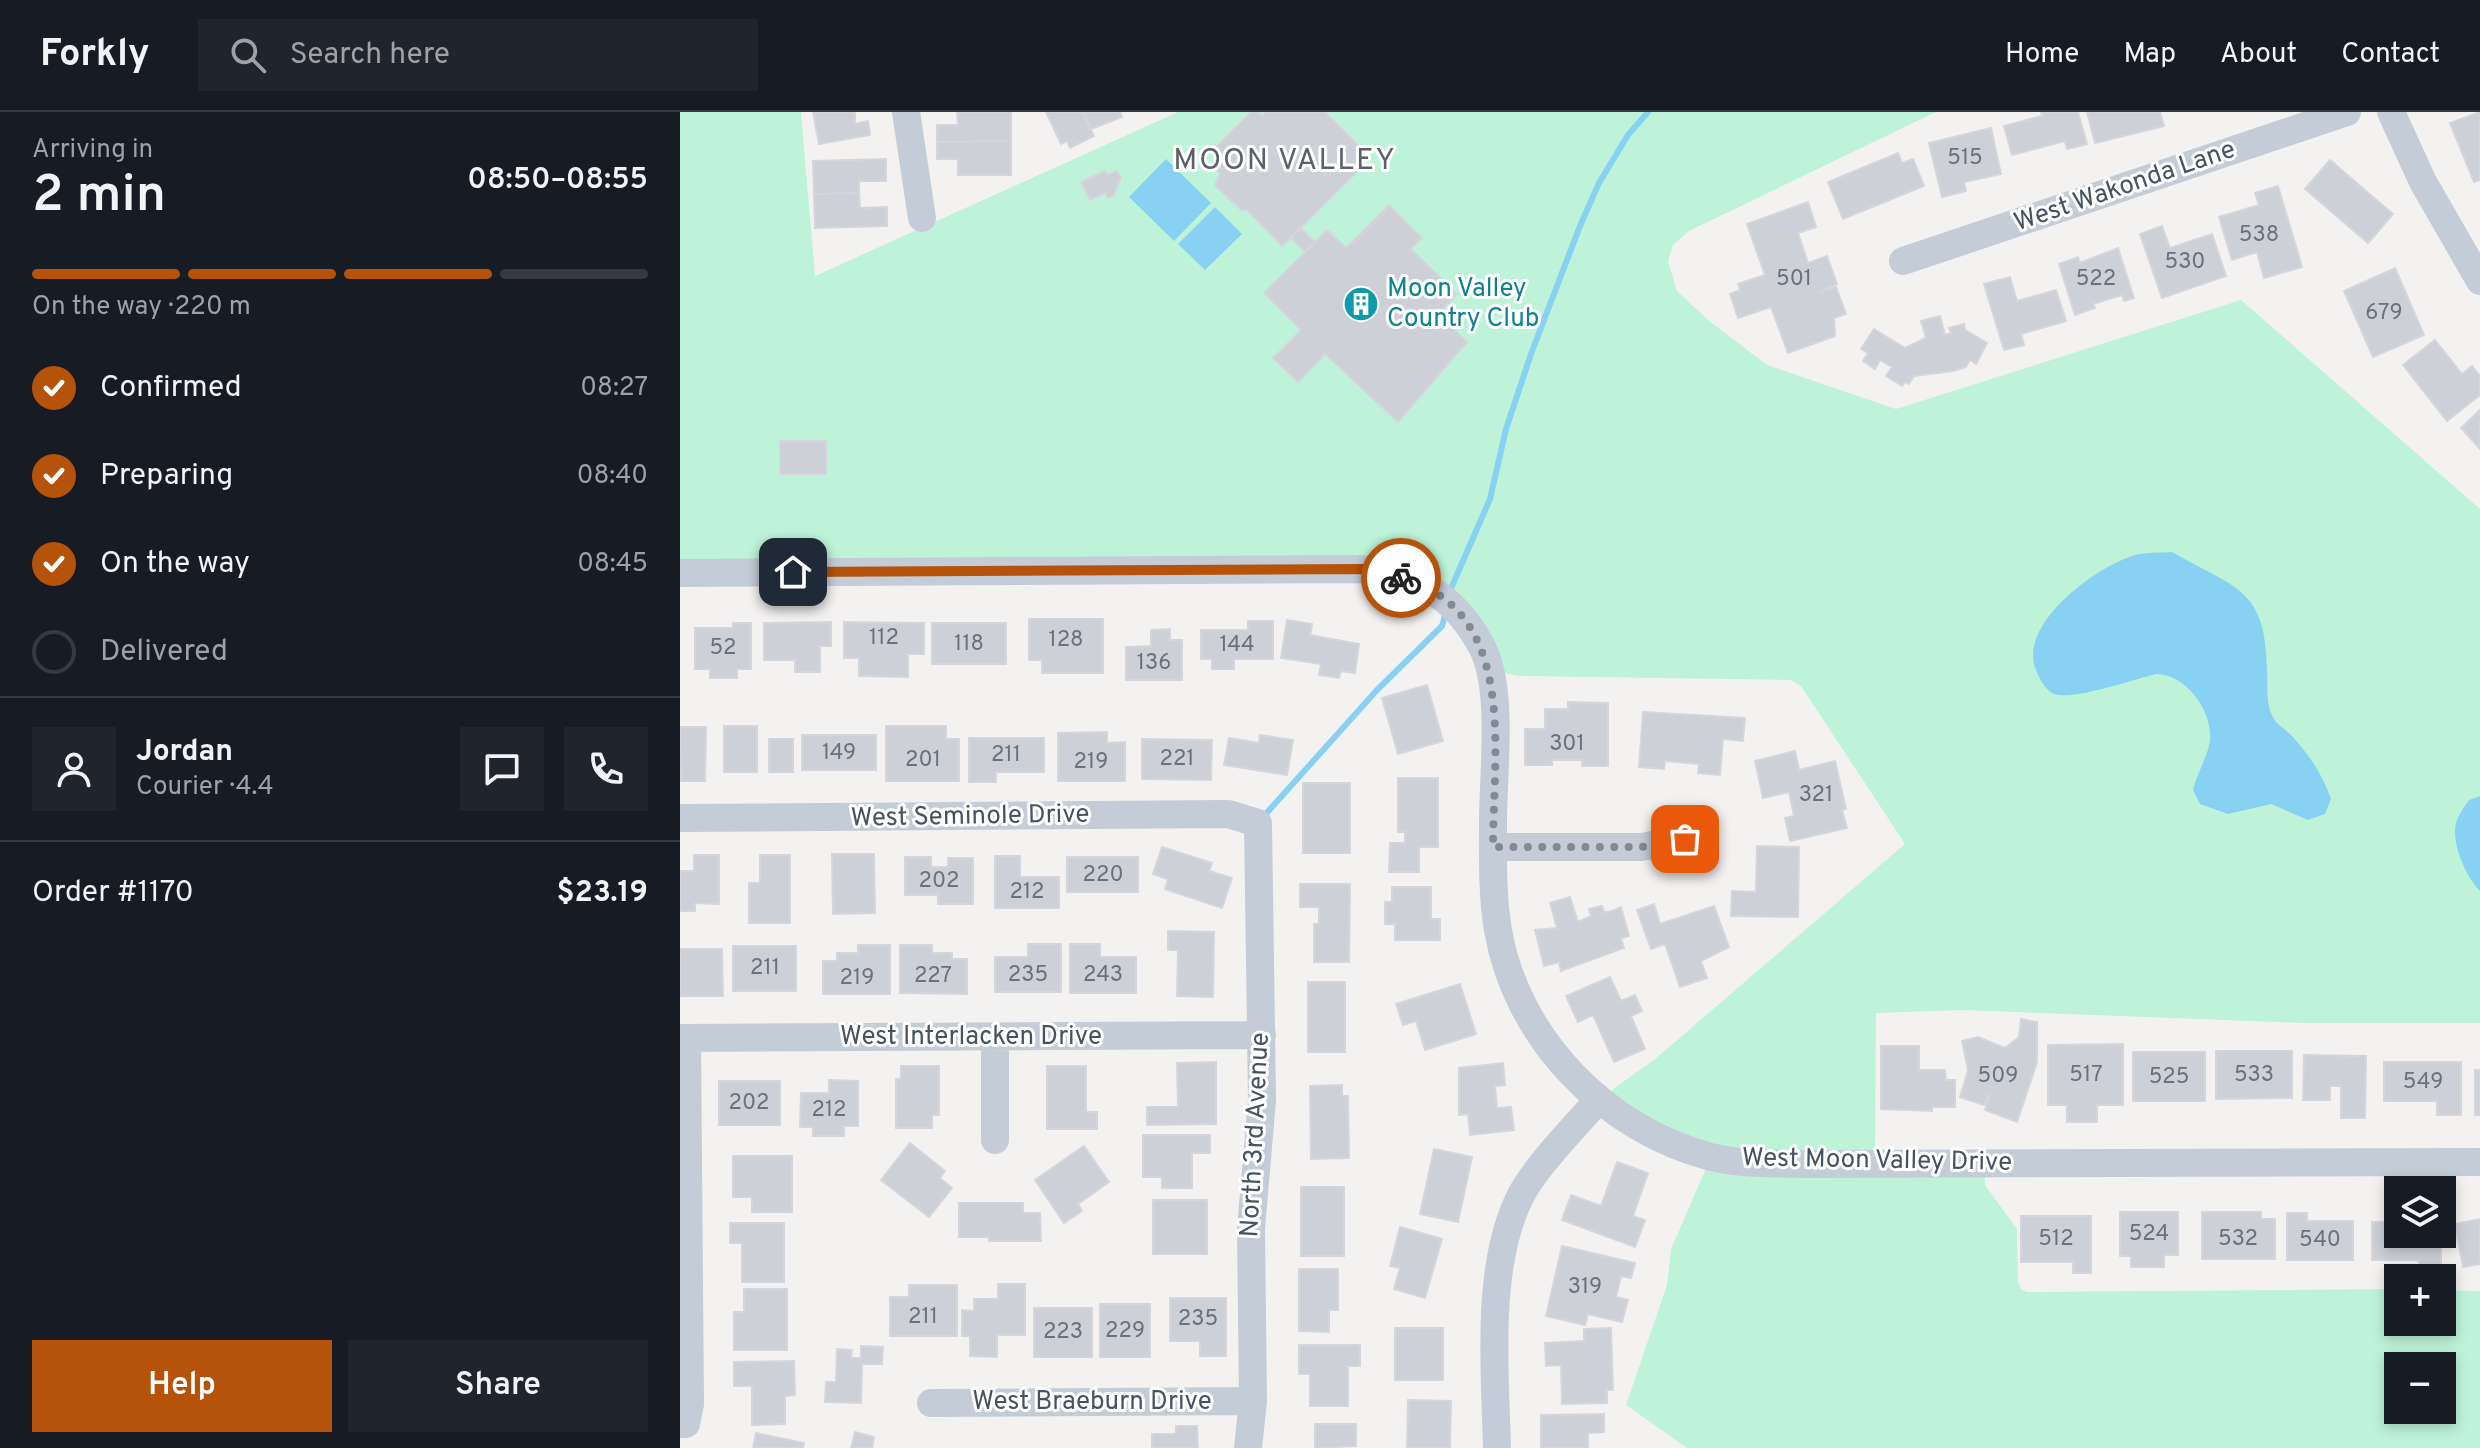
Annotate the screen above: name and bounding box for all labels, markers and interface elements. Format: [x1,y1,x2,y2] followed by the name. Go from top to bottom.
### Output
[198,19,758,91] search box
[40,31,150,80] text: Forkly
[226,33,270,77] icon: search
[290,37,450,74] text: Search here
[2005,37,2079,73] text: Home
[2123,37,2176,73] text: Map
[2220,37,2297,73] text: About
[2341,37,2440,73] text: Contact
[32,134,153,167] text: Arriving in
[2010,134,2240,240] street label: West Wakonda Lane
[1173,143,1397,180] district label: MOON VALLEY
[1947,145,1983,172] house number: 515
[467,162,648,199] text: 08:50–08:55
[32,164,166,230] text: 2 min
[2239,222,2279,249] house number: 538
[2165,249,2205,276] house number: 530
[1776,266,1812,293] house number: 501
[2076,266,2116,293] house number: 522
[1387,273,1539,336] place label: Moon Valley Country Club
[1342,285,1380,323] building icon: Moon Valley Country Club
[32,291,251,324] text: On the way · 220 m
[2365,300,2403,327] house number: 679
[32,366,76,410] icon: check
[100,370,242,407] text: Confirmed
[580,372,648,405] text: 08:27
[32,454,76,498] icon: check
[100,458,233,495] text: Preparing
[577,460,648,493] text: 08:40
[759,538,827,606] pin
[1361,538,1441,618] courier
[32,542,76,586] icon: check
[100,546,250,583] text: On the way
[577,548,648,581] text: 08:45
[771,550,815,594] icon: home
[1379,556,1423,600] icon: bike
[869,625,899,652] house number: 112
[1048,627,1084,654] house number: 128
[954,631,984,658] house number: 118
[1219,632,1255,659] house number: 144
[100,634,228,671] text: Delivered
[709,635,737,662] house number: 52
[1137,650,1171,677] house number: 136
[32,727,116,811] button: person
[460,727,544,811] button: chat
[564,727,648,811] button: phone
[1549,731,1585,758] house number: 301
[136,734,233,771] text: Jordan
[822,740,856,767] house number: 149
[991,742,1021,769] house number: 211
[1159,746,1195,773] house number: 221
[905,747,941,774] house number: 201
[1074,749,1108,776] house number: 219
[136,771,274,804] text: Courier · 4.4
[1799,782,1833,809] house number: 321
[850,798,1090,836] street label: West Seminole Drive
[1651,805,1719,873] pin
[1663,817,1707,861] icon: bag
[1082,862,1124,889] house number: 220
[918,868,960,895] house number: 202
[32,875,194,912] text: Order #1170
[557,875,648,912] text: $23.19
[1009,879,1045,906] house number: 212
[750,955,780,982] house number: 211
[1008,962,1048,989] house number: 235
[1083,962,1123,989] house number: 243
[914,963,952,990] house number: 227
[840,965,874,992] house number: 219
[840,1021,1102,1054] street label: West Interlacken Drive
[1234,1032,1278,1238] street label: North 3rd Avenue
[2069,1062,2103,1089] house number: 517
[2234,1062,2274,1089] house number: 533
[1978,1063,2018,1090] house number: 509
[2149,1064,2189,1091] house number: 525
[2403,1069,2443,1096] house number: 549
[728,1090,770,1117] house number: 202
[811,1097,847,1124] house number: 212
[1742,1142,2012,1180] street label: West Moon Valley Drive
[2384,1176,2456,1424] map controls
[2384,1176,2456,1248] button: layers
[2129,1221,2169,1248] house number: 524
[2038,1226,2074,1253] house number: 512
[2218,1226,2258,1253] house number: 532
[2299,1227,2341,1254] house number: 540
[2384,1264,2456,1336] button: +
[1568,1274,1602,1301] house number: 319
[908,1304,938,1331] house number: 211
[1178,1306,1218,1333] house number: 235
[1105,1318,1145,1345] house number: 229
[1043,1319,1083,1346] house number: 223
[32,1340,332,1432] button: Help
[348,1340,648,1432] button: Share
[2384,1352,2456,1424] button: −
[972,1386,1212,1419] street label: West Braeburn Drive

